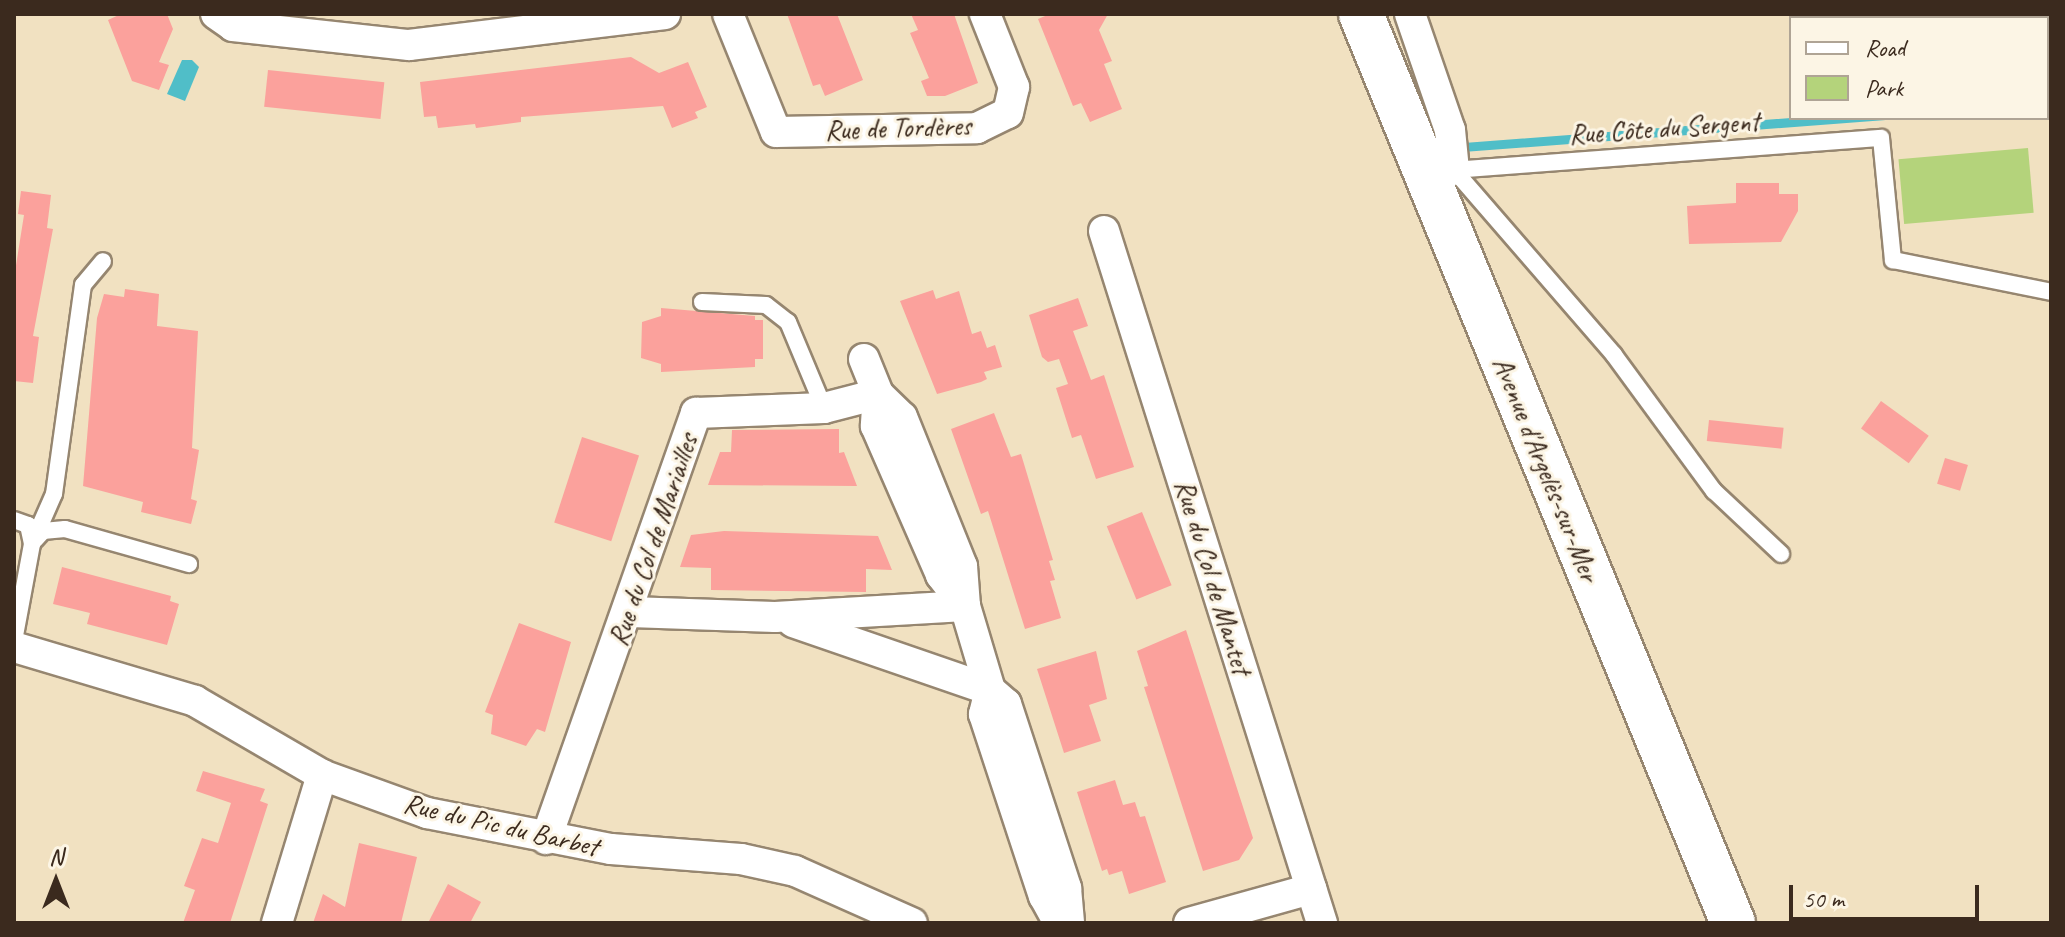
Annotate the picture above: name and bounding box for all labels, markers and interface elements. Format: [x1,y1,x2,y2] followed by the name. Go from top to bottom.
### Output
[1789,16,2049,120] legend
[1865,33,1905,63] text: Road
[1865,73,1903,103] text: Park
[1568,105,1760,151] street label: Rue Côte du Sergent
[824,109,972,147] street label: Rue de Tordères
[1486,352,1606,586] street label: Avenue d'Argelès-sur-Mer
[601,429,705,651] street label: Rue du Col de Mariailles
[1167,475,1259,679] street label: Rue du Col de Mantet
[400,786,602,864] street label: Rue du Pic du Barbet
[16,841,96,921] north arrow
[49,843,63,871] text: N
[1793,869,1983,919] scale bar
[1803,884,1844,914] text: 50 m

